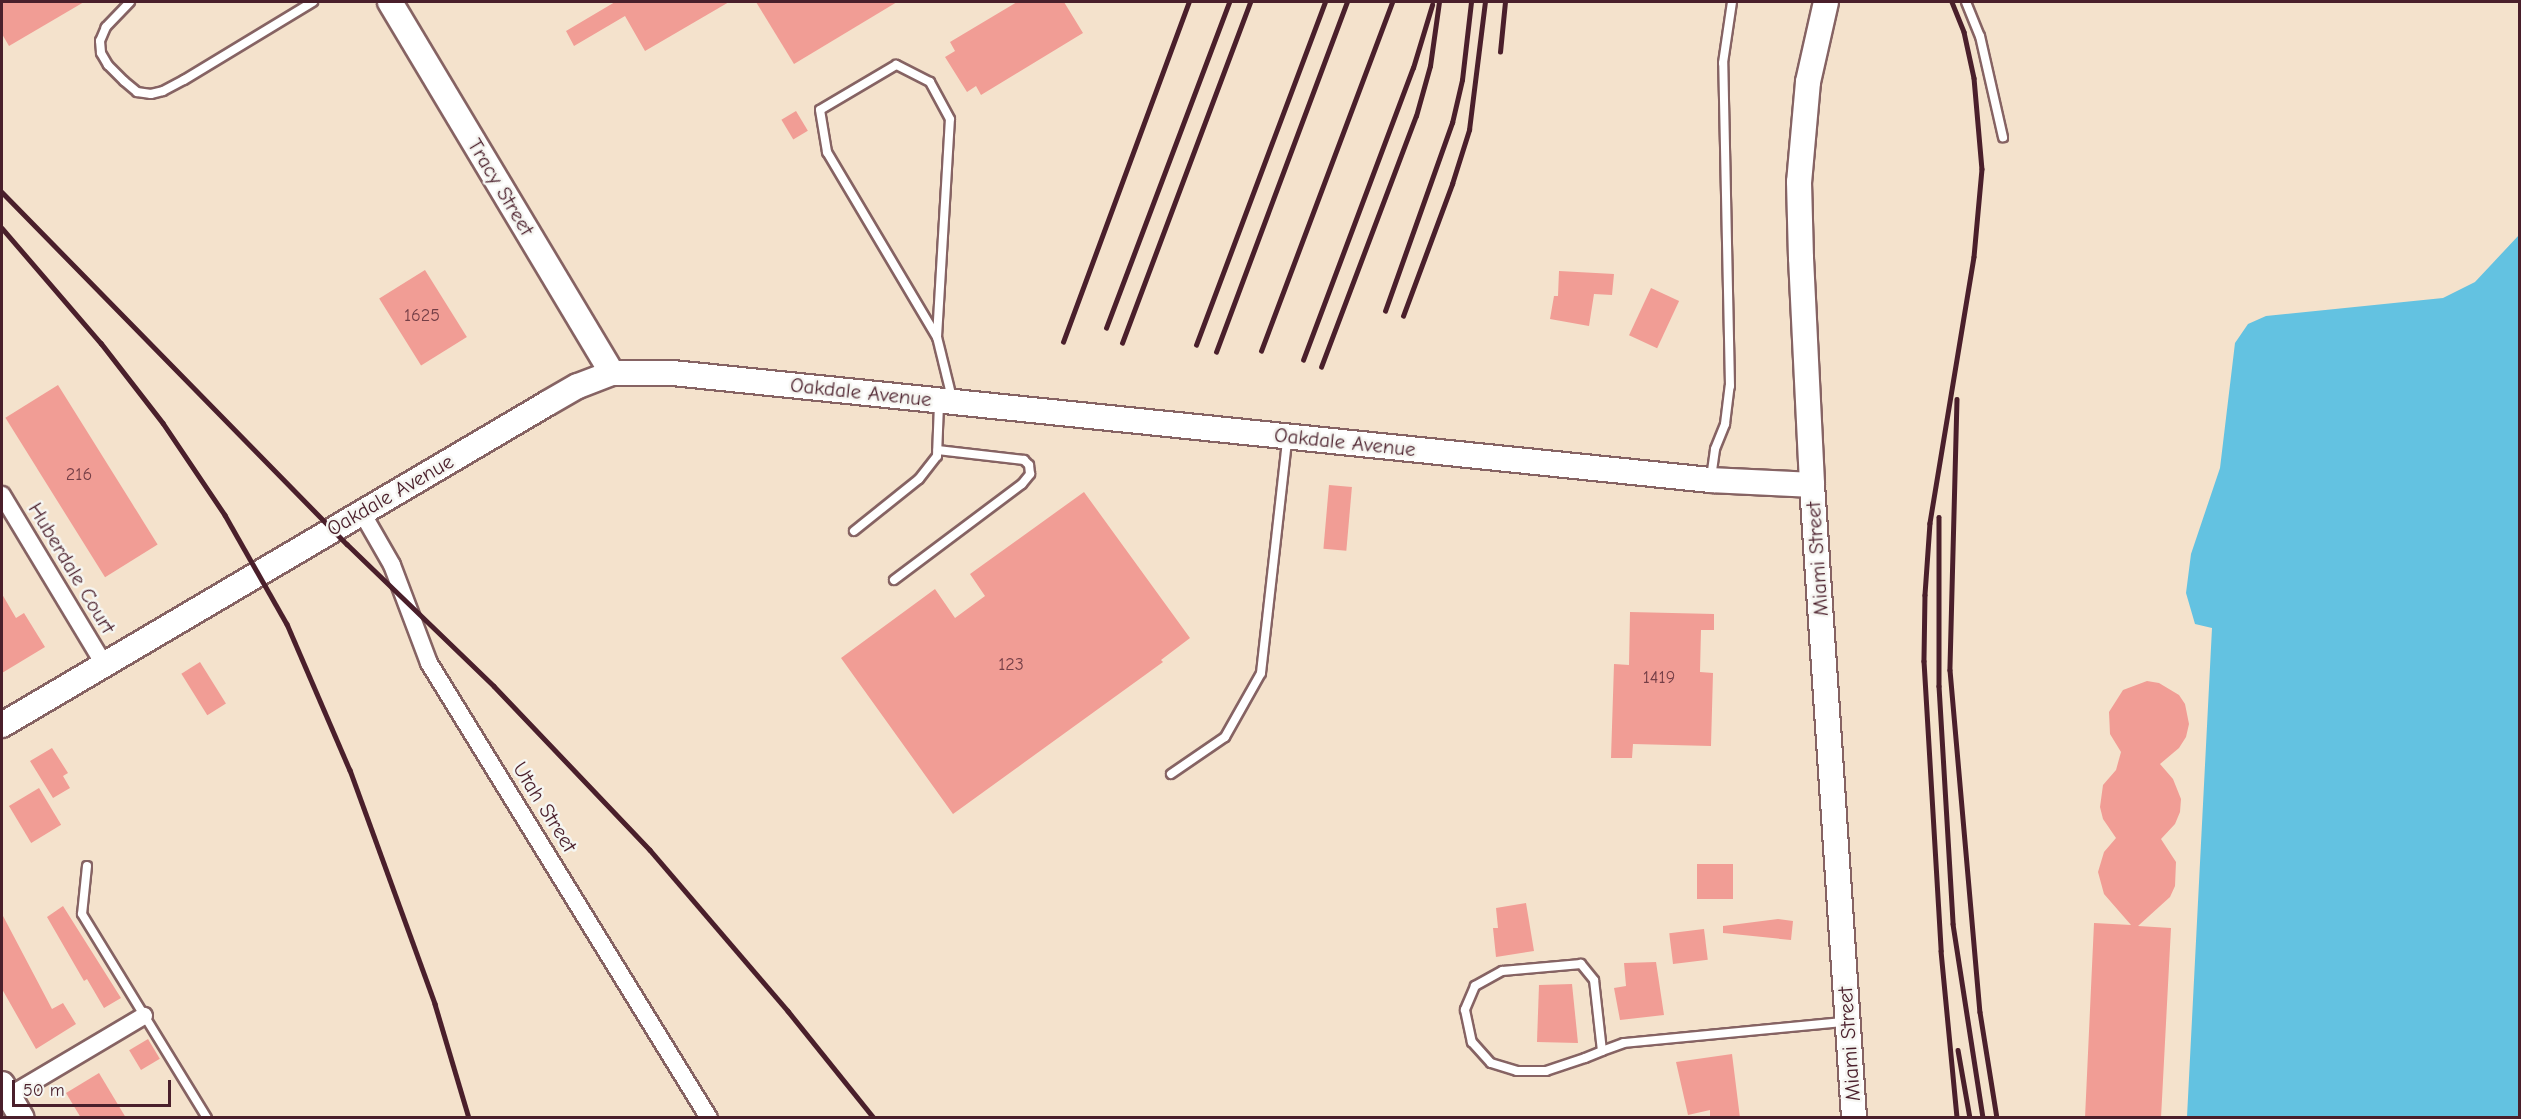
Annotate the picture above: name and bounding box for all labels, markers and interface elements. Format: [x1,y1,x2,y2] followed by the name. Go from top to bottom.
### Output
[462,134,540,240] street label: Tracy Street
[404,305,440,327] house number: 1625
[789,372,933,412] street label: Oakdale Avenue
[1273,422,1417,462] street label: Oakdale Avenue
[322,449,458,541] street label: Oakdale Avenue
[66,464,92,486] house number: 216
[23,498,121,638] street label: Huberdale Court
[1800,501,1834,617] street label: Miami Street
[998,654,1024,676] house number: 123
[1643,667,1675,689] house number: 1419
[507,757,583,857] street label: Utah Street
[1832,986,1866,1102] street label: Miami Street
[15,1068,174,1106] scale bar
[23,1080,65,1101] text: 50 m

